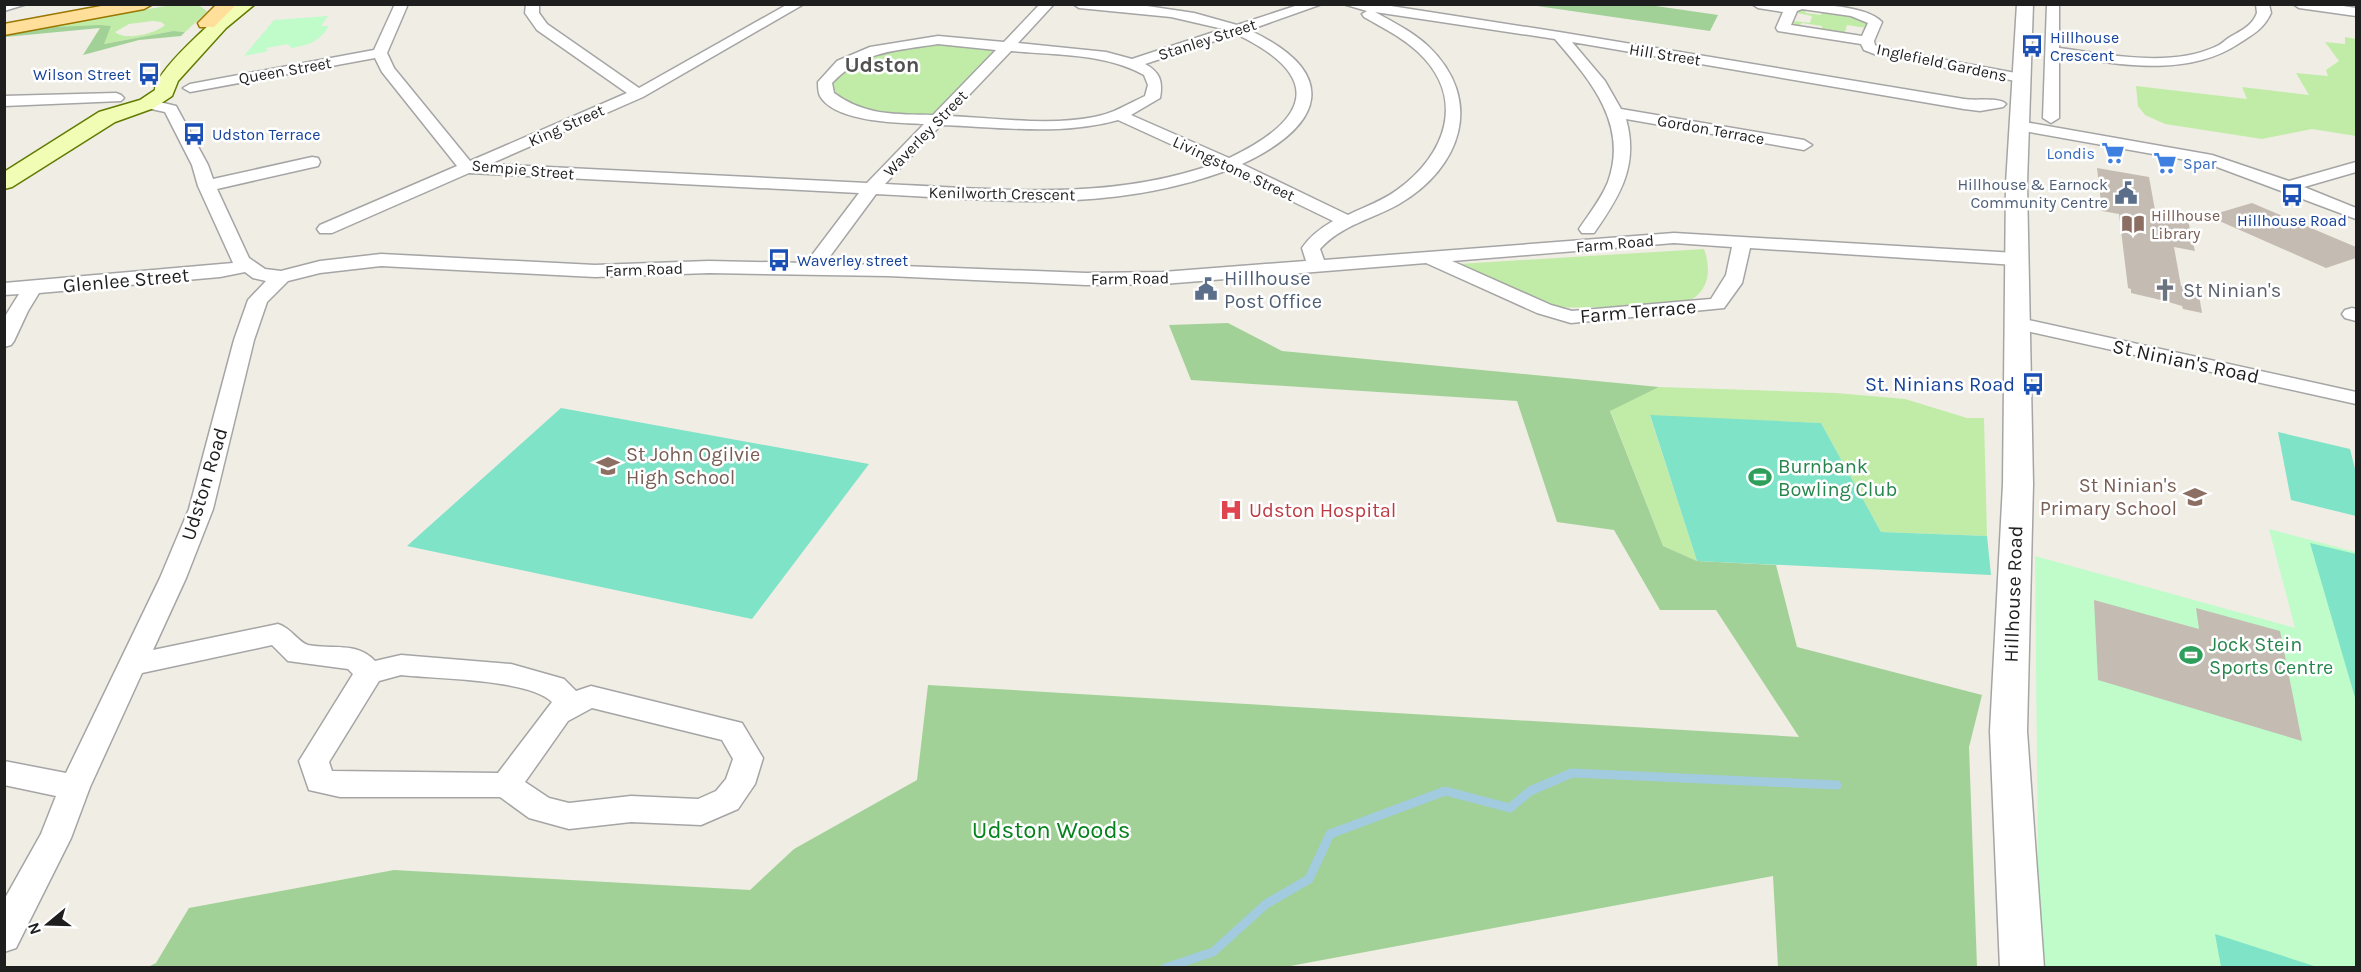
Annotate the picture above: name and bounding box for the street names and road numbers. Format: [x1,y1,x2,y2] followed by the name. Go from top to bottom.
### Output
[1156,15,1259,64] street label: Stanley Street
[1628,39,1702,70] street label: Hill Street
[1875,39,2009,86] street label: Inglefield Gardens
[237,53,333,88] street label: Queen Street
[879,86,971,180] street label: Waverley Street
[525,100,607,151] street label: King Street
[1656,111,1766,148] street label: Gordon Terrace
[1170,132,1298,205] street label: Livingstone Street
[471,156,575,183] street label: Sempie Street
[928,183,1076,204] street label: Kenilworth Crescent
[1575,231,1655,256] street label: Farm Road
[605,259,683,280] street label: Farm Road
[62,263,191,297] street label: Glenlee Street
[1091,268,1169,289] street label: Farm Road
[1579,295,1697,328] street label: Farm Terrace
[2111,335,2261,388] street label: St Ninian's Road
[176,425,233,543] street label: Udston Road
[2000,525,2027,663] street label: Hillhouse Road

